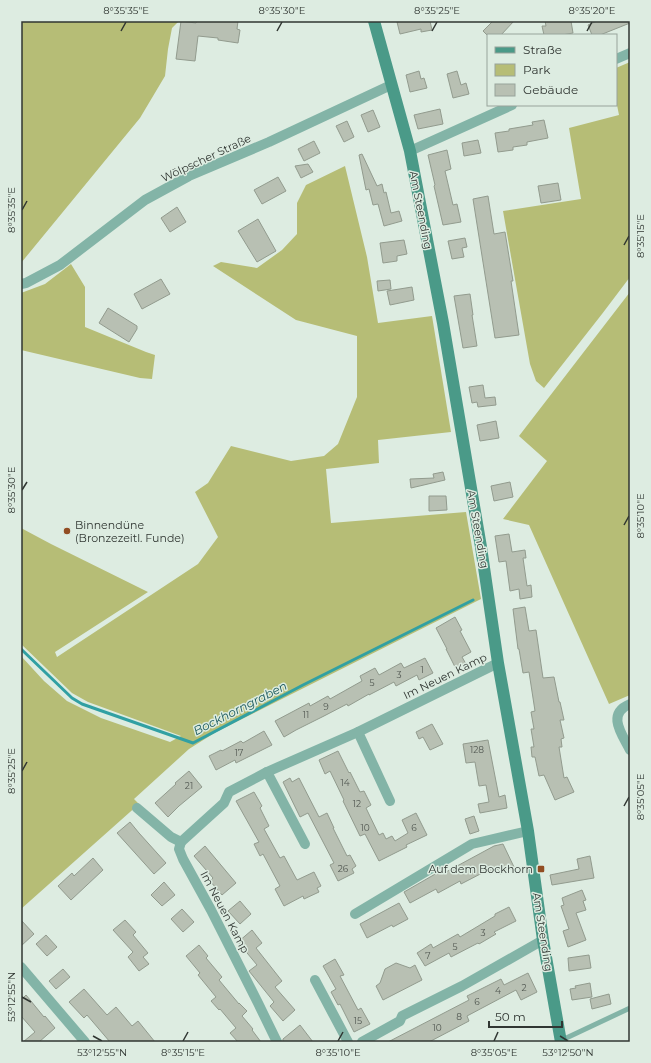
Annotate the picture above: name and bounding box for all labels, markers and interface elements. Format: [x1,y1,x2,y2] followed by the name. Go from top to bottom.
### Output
[103,4,149,17] text: 8°35'35"E
[259,4,306,17] text: 8°35'30"E
[414,4,460,17] text: 8°35'25"E
[569,4,616,17] text: 8°35'20"E
[487,34,617,106] legend
[523,42,562,57] text: Straße
[523,62,551,77] text: Park
[523,82,578,97] text: Gebäude
[159,131,253,185] street label: Wölpscher Straße
[407,170,435,250] street label: Am Steending
[5,187,18,233] text: 8°35'35"E
[634,214,647,258] text: 8°35'15"E
[5,466,18,513] text: 8°35'30"E
[464,489,492,569] street label: Am Steending
[634,493,647,539] text: 8°35'10"E
[75,518,185,545] place label: Binnendüne (Bronzezeitl. Funde)
[62,526,72,536] marker: Binnendüne (Bronzezeitl. Funde)
[401,650,489,702] street label: Im Neuen Kamp
[420,664,424,675] house number: 1
[396,669,402,680] house number: 3
[369,677,375,688] house number: 5
[191,678,289,738] water label: Bockhorngraben
[323,701,329,712] house number: 9
[303,709,309,720] house number: 11
[470,744,484,755] house number: 128
[235,747,243,758] house number: 17
[5,748,18,794] text: 8°35'25"E
[634,773,647,820] text: 8°35'05"E
[340,777,350,788] house number: 14
[185,780,193,791] house number: 21
[353,798,361,809] house number: 12
[360,822,370,833] house number: 10
[411,822,417,833] house number: 6
[429,862,533,876] place label: Auf dem Bockhorn
[338,863,349,874] house number: 26
[536,864,546,874] marker: Auf dem Bockhorn
[197,868,253,956] street label: Im Neuen Kamp
[530,892,556,972] street label: Am Steending
[480,927,486,938] house number: 3
[452,941,458,952] house number: 5
[425,950,431,961] house number: 7
[5,972,18,1022] text: 53°12'55"N
[521,982,527,993] house number: 2
[495,985,501,996] house number: 4
[474,996,480,1007] house number: 6
[489,1003,562,1029] scale bar
[495,1009,526,1024] text: 50 m
[456,1011,462,1022] house number: 8
[354,1015,362,1026] house number: 15
[432,1022,442,1033] house number: 10
[77,1046,127,1059] text: 53°12'55"N
[161,1046,205,1059] text: 8°35'15"E
[315,1046,361,1059] text: 8°35'10"E
[471,1046,518,1059] text: 8°35'05"E
[542,1046,594,1059] text: 53°12'50"N

